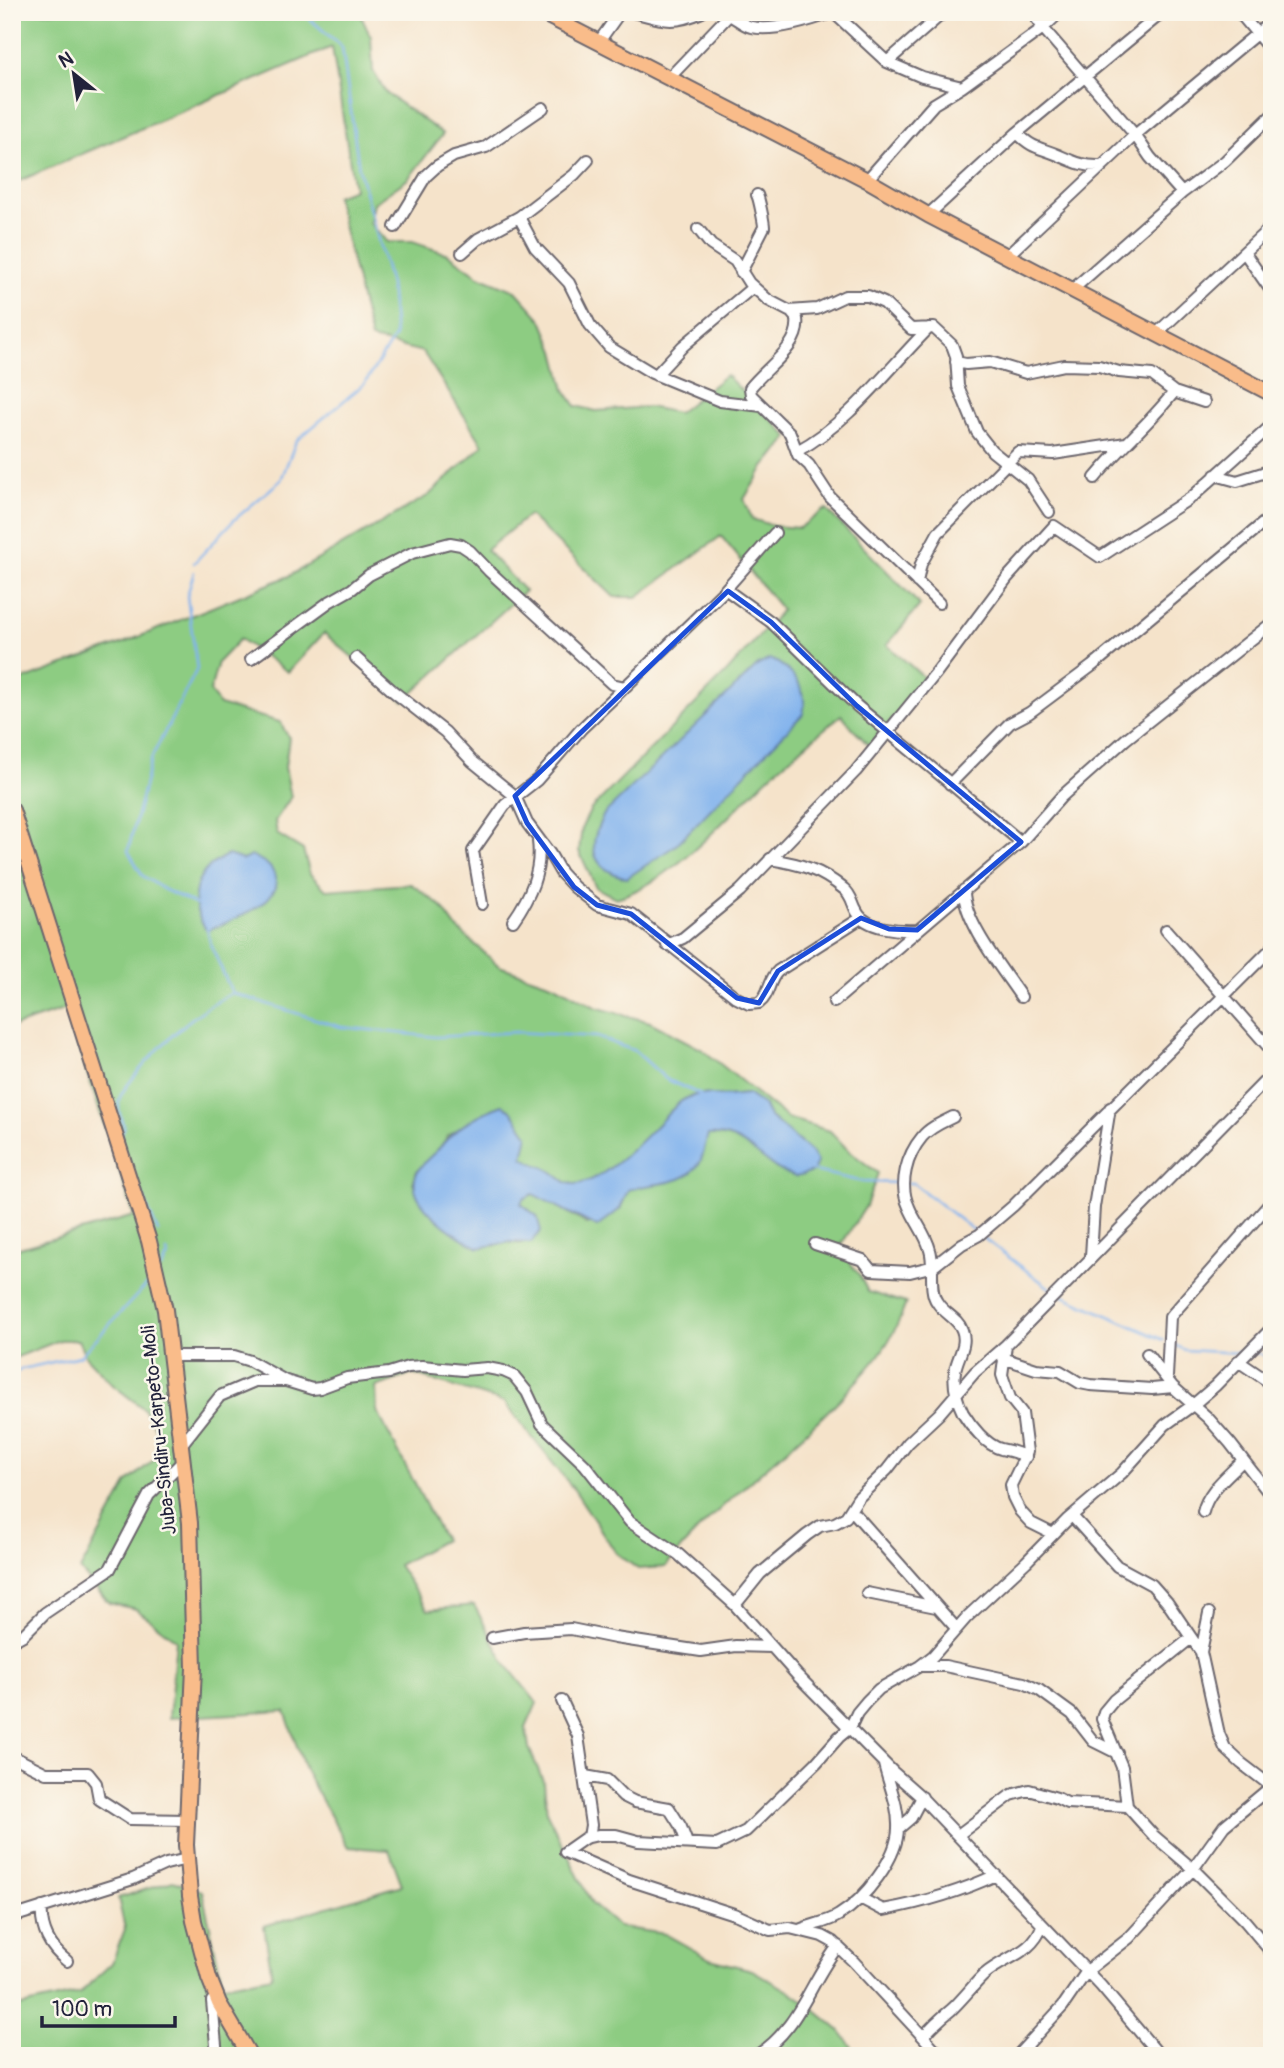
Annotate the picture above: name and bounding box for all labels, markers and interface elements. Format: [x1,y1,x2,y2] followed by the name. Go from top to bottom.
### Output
[38,38,108,108] north arrow
[54,46,78,74] text: N
[136,1324,182,1536] street label: Juba-Sindiru-Karpeto-Moli
[42,1984,175,2028] scale bar
[52,1996,112,2023] text: 100 m

